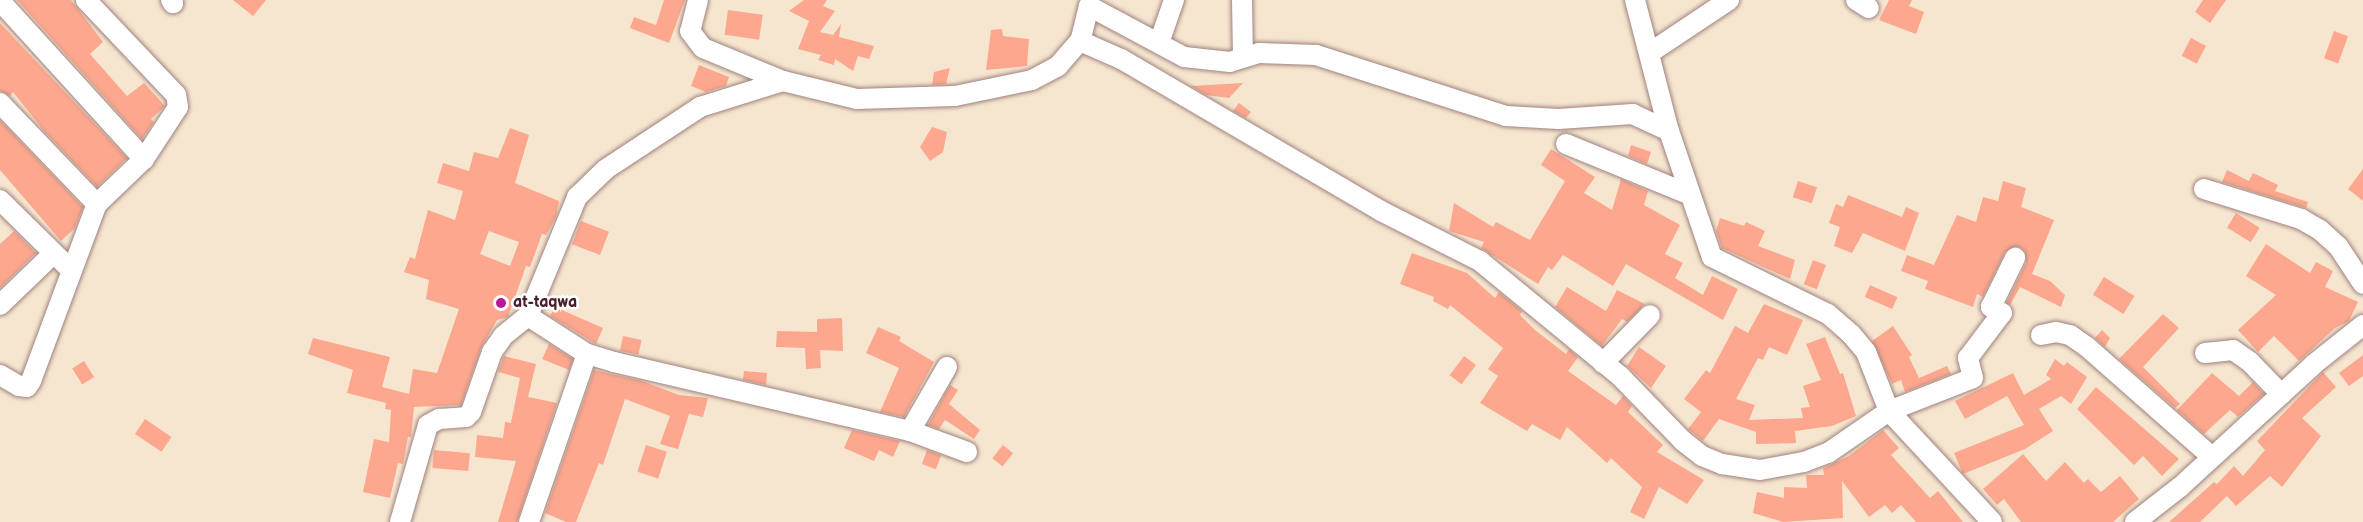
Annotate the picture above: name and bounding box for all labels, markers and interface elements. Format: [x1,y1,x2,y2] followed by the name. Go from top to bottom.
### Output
[513,293,577,313] place label: at-taqwa
[494,296,508,310] marker: at-taqwa

